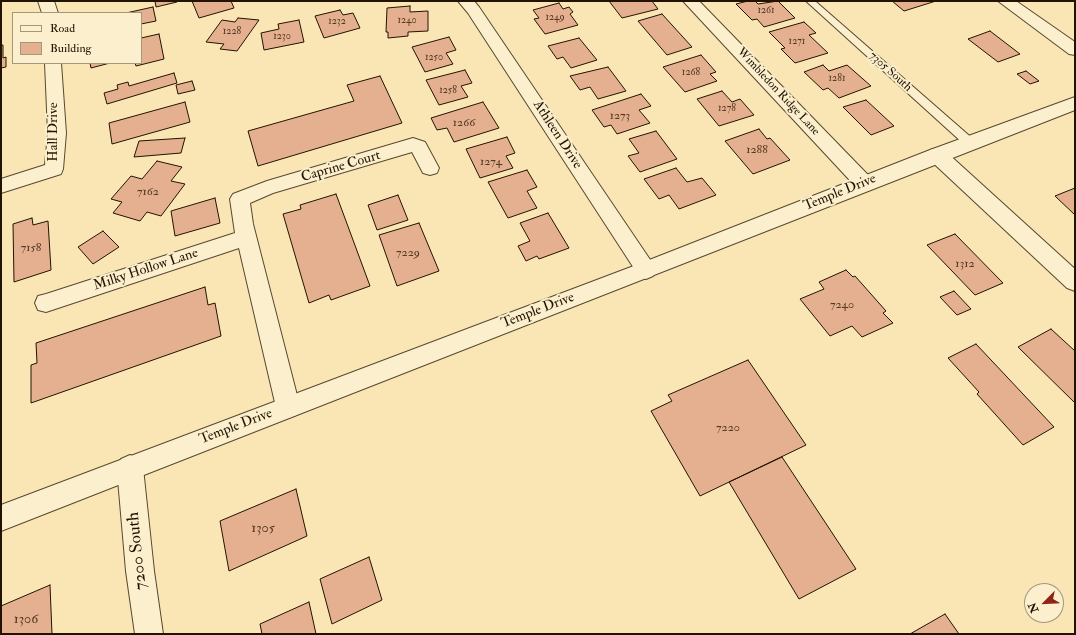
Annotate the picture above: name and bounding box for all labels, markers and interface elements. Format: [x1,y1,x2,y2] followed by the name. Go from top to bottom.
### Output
[757,5,775,17] house number: 1261
[12,12,142,64] legend
[545,12,565,24] house number: 1249
[397,15,417,27] house number: 1240
[328,16,346,28] house number: 1232
[50,21,75,36] text: Road
[223,26,241,38] house number: 1228
[273,31,291,43] house number: 1230
[789,36,805,48] house number: 1271
[50,41,91,56] text: Building
[734,45,822,139] street label: Wimbledon Ridge Lane
[866,49,914,95] street label: 7305 South
[425,52,443,64] house number: 1250
[682,67,700,79] house number: 1268
[829,73,845,85] house number: 1281
[439,85,457,97] house number: 1258
[529,98,585,172] street label: Athleen Drive
[46,102,62,162] street label: Hall Drive
[718,103,736,115] house number: 1278
[610,109,630,123] house number: 1273
[453,116,475,130] house number: 1266
[746,143,768,157] house number: 1288
[299,148,383,186] street label: Caprine Court
[480,155,502,169] house number: 1274
[801,171,879,215] street label: Temple Drive
[137,185,159,199] house number: 7162
[21,241,41,255] house number: 7158
[92,245,200,295] street label: Milky Hollow Lane
[396,246,420,260] house number: 7229
[955,257,975,271] house number: 1312
[499,289,577,333] street label: Temple Drive
[830,298,854,312] house number: 7240
[197,405,275,449] street label: Temple Drive
[716,421,740,435] house number: 7220
[124,511,152,591] street label: 7200 South
[251,521,275,537] house number: 1305
[1024,583,1064,623] north arrow
[1026,601,1041,615] text: N
[14,612,38,628] house number: 1306

